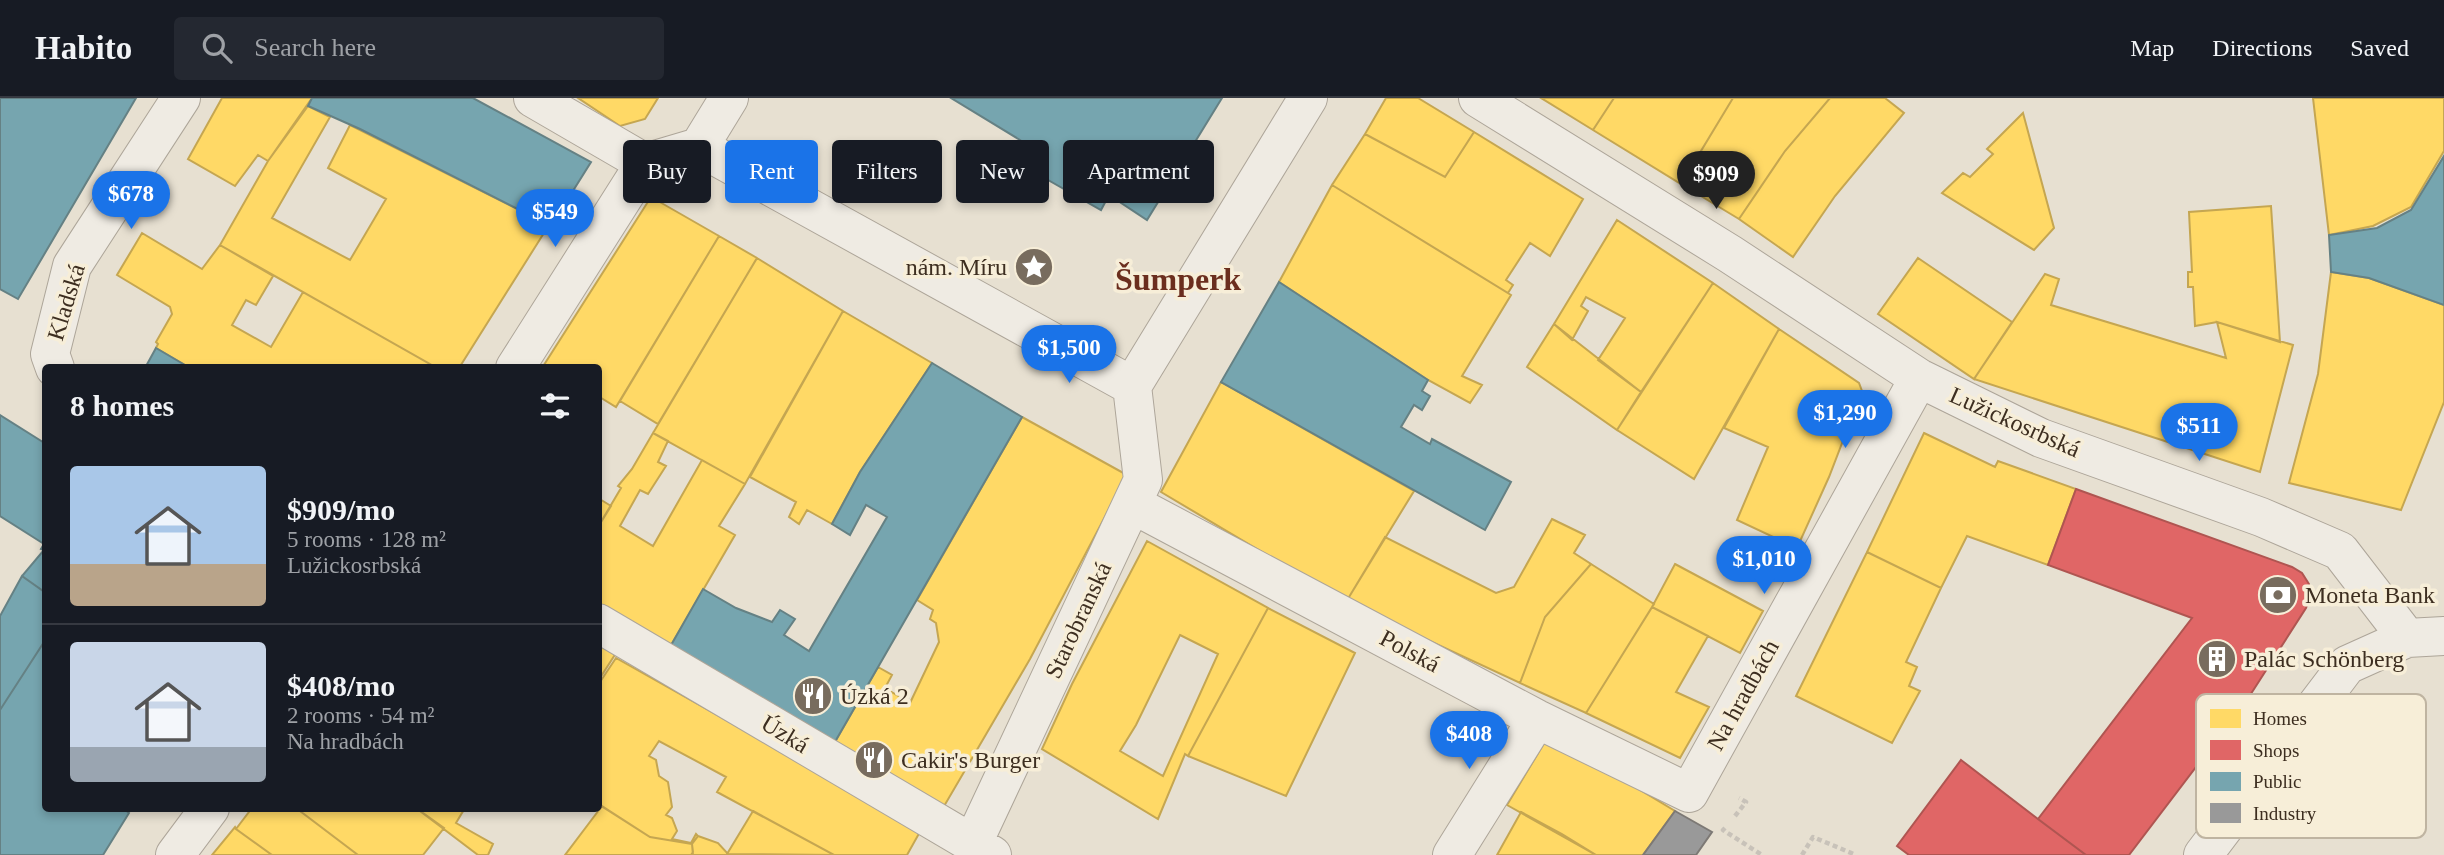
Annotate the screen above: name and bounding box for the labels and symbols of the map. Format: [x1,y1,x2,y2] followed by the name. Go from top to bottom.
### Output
[1675,152,1757,211] pin: $909
[90,172,172,231] pin: $678
[514,190,596,249] pin: $549
[1013,246,1055,288] place icon: nám. Míru
[906,254,1007,280] place label: nám. Míru
[42,260,90,343] street label: Kladská
[1115,261,1241,297] district label: Šumperk
[1012,326,1126,385] pin: $1,500
[1946,382,2085,462] street label: Lužickosrbská
[1788,390,1902,450] pin: $1,290
[2158,404,2240,463] pin: $511
[1707,536,1821,596] pin: $1,010
[1040,557,1116,682] street label: Starobranská
[2257,574,2299,616] bank icon: Moneta Bank
[2305,582,2435,608] place label: Moneta Bank
[1376,624,1445,678] street label: Polská
[1702,635,1784,755] street label: Na hradbách
[2196,638,2238,680] building icon: Palác Schönberg
[2244,646,2404,672] place label: Palác Schönberg
[792,675,834,717] restaurant icon: Úzká 2
[840,683,909,709] place label: Úzká 2
[2196,694,2426,838] legend
[2253,708,2307,729] text: Homes
[757,710,814,758] street label: Úzká
[1428,712,1510,771] pin: $408
[853,739,895,781] restaurant icon: Cakir's Burger
[2253,740,2299,761] text: Shops
[901,747,1040,773] place label: Cakir's Burger
[2253,771,2302,792] text: Public
[2253,803,2317,824] text: Industry

